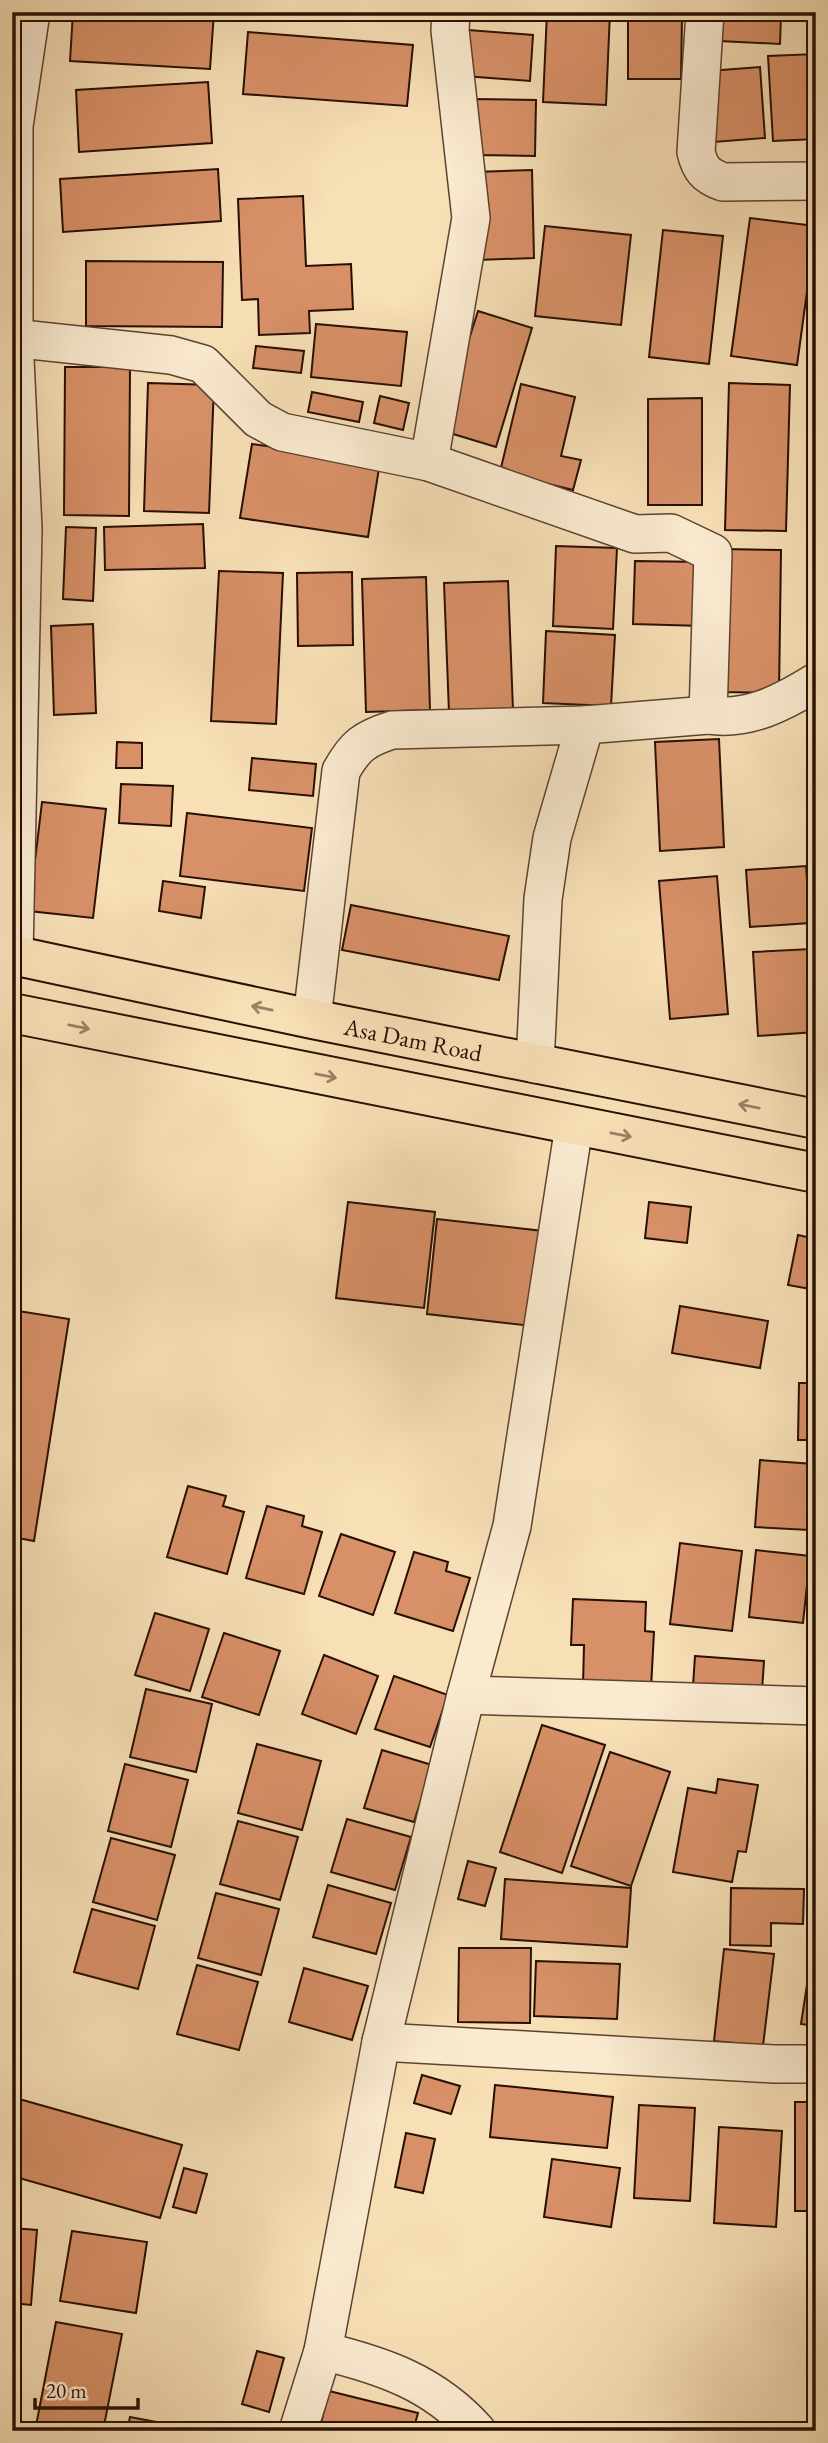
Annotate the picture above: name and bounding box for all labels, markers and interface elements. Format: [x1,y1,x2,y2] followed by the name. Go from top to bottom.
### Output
[251,1001,273,1014] one-way arrow
[341,1010,486,1068] street label: Asa Dam Road
[67,1020,90,1034] one-way arrow
[314,1070,337,1084] one-way arrow
[738,1099,761,1112] one-way arrow
[609,1129,632,1142] one-way arrow
[35,2366,138,2410] scale bar
[46,2377,87,2404] text: 20 m

